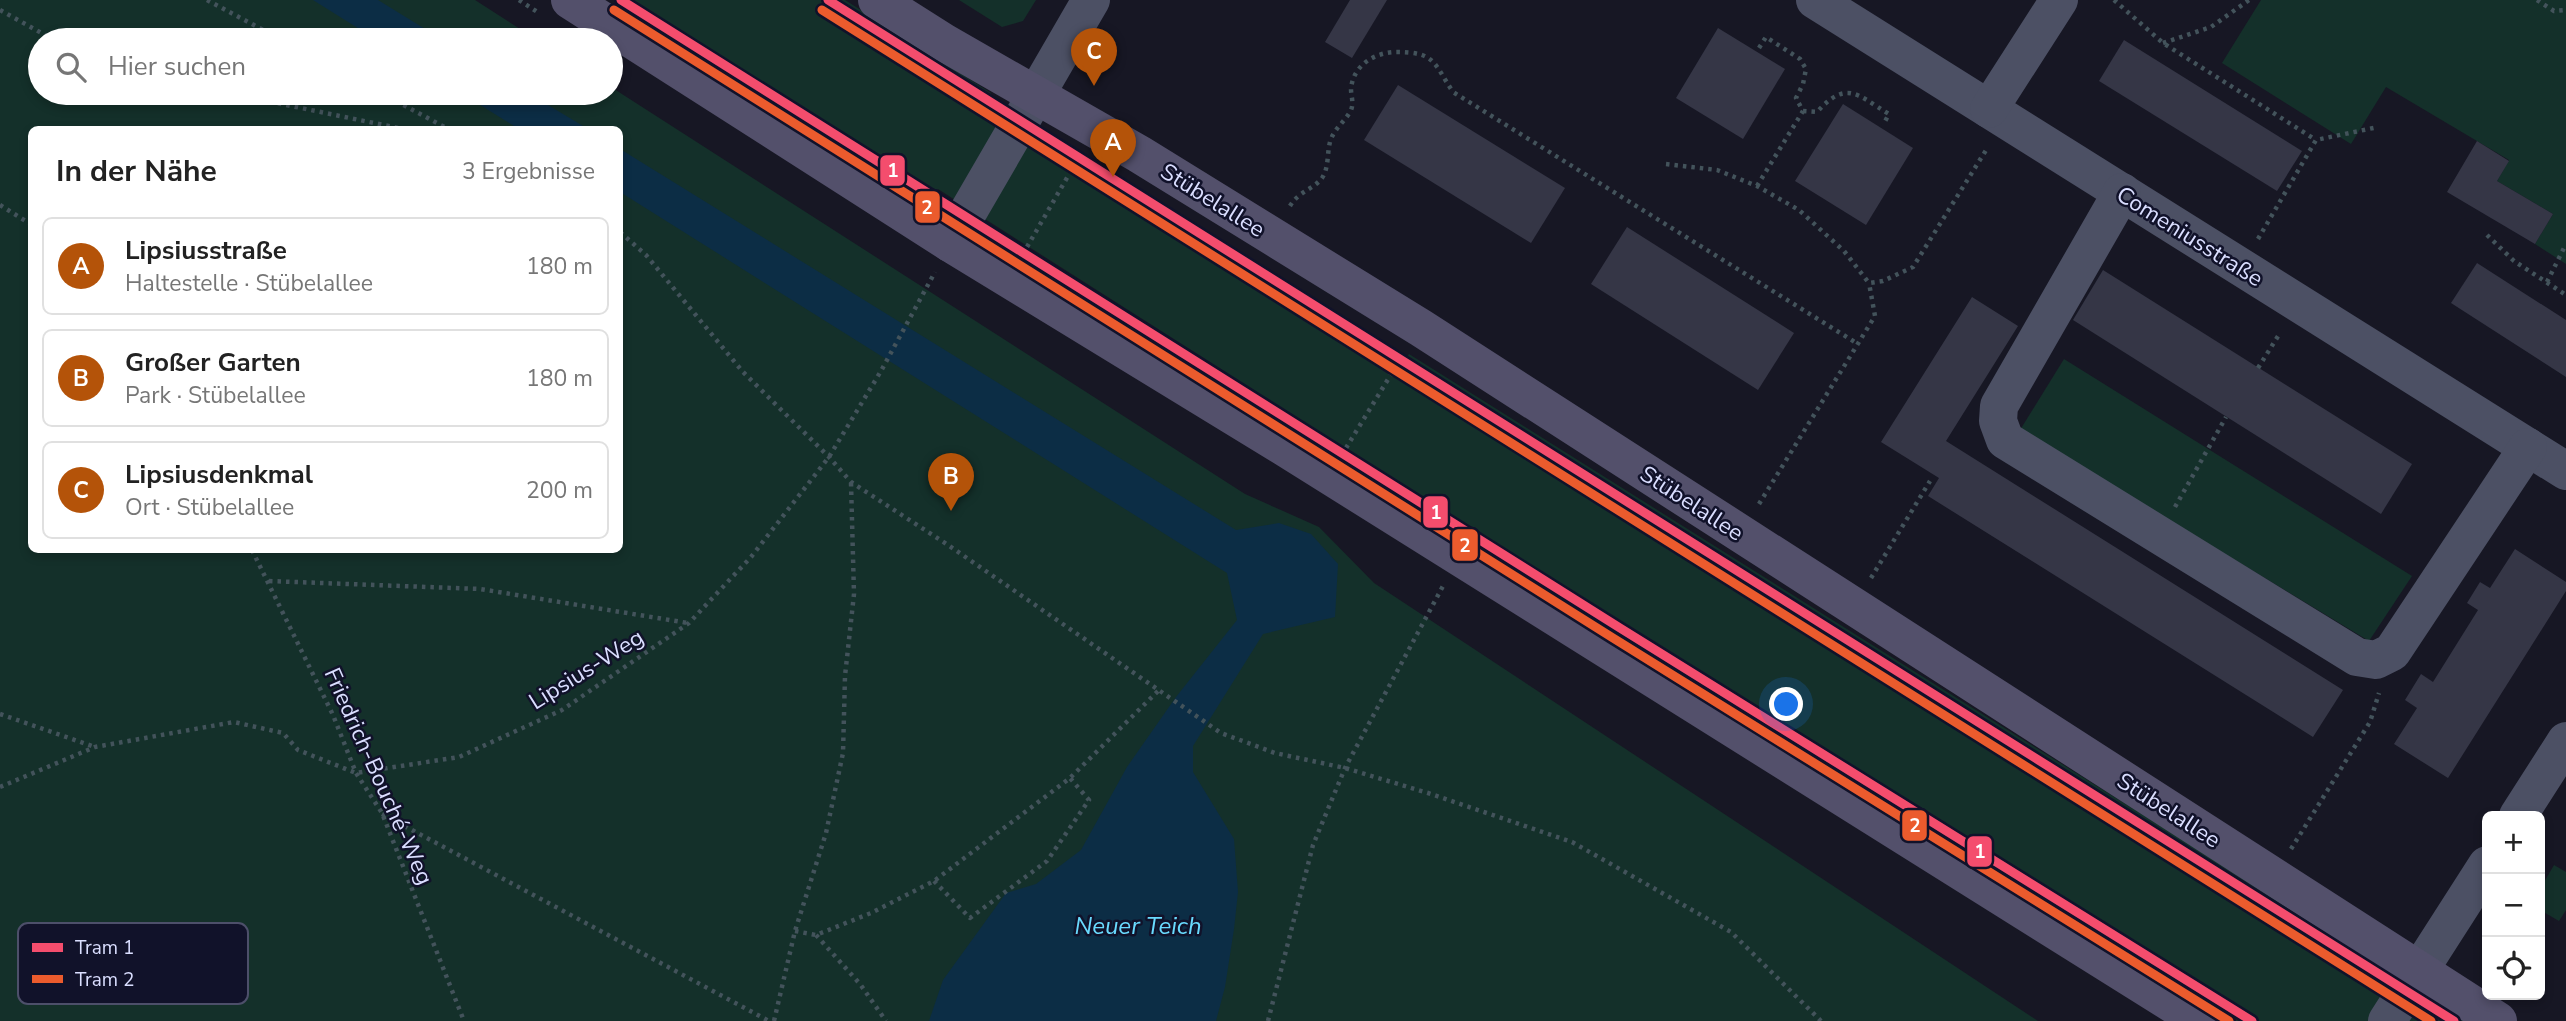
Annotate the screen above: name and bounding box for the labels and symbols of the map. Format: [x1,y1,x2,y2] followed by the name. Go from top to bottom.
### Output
[1071,28,1117,86] pin: C
[1090,119,1136,177] pin: A
[879,154,906,187] line badge: 1
[1155,156,1271,245] street label: Stübelallee
[887,158,899,184] text: 1
[2111,179,2269,294] street label: Comeniusstraße
[914,190,941,224] line badge: 2
[921,195,933,221] text: 2
[928,453,974,511] pin: B
[1634,458,1750,548] street label: Stübelallee
[1422,495,1449,529] line badge: 1
[1430,500,1442,526] text: 1
[1451,528,1479,562] line badge: 2
[1459,533,1471,559] text: 2
[523,622,650,717] street label: Lipsius-Weg
[317,663,440,890] street label: Friedrich-Bouché-Weg
[1769,687,1803,721] your location
[2111,765,2227,855] street label: Stübelallee
[1901,809,1928,842] line badge: 2
[1909,813,1921,839] text: 2
[1966,835,1993,868] line badge: 1
[1974,839,1986,865] text: 1
[1074,910,1202,942] water label: Neuer Teich
[18,923,248,1004] legend
[75,935,134,961] text: Tram 1
[75,967,134,993] text: Tram 2

